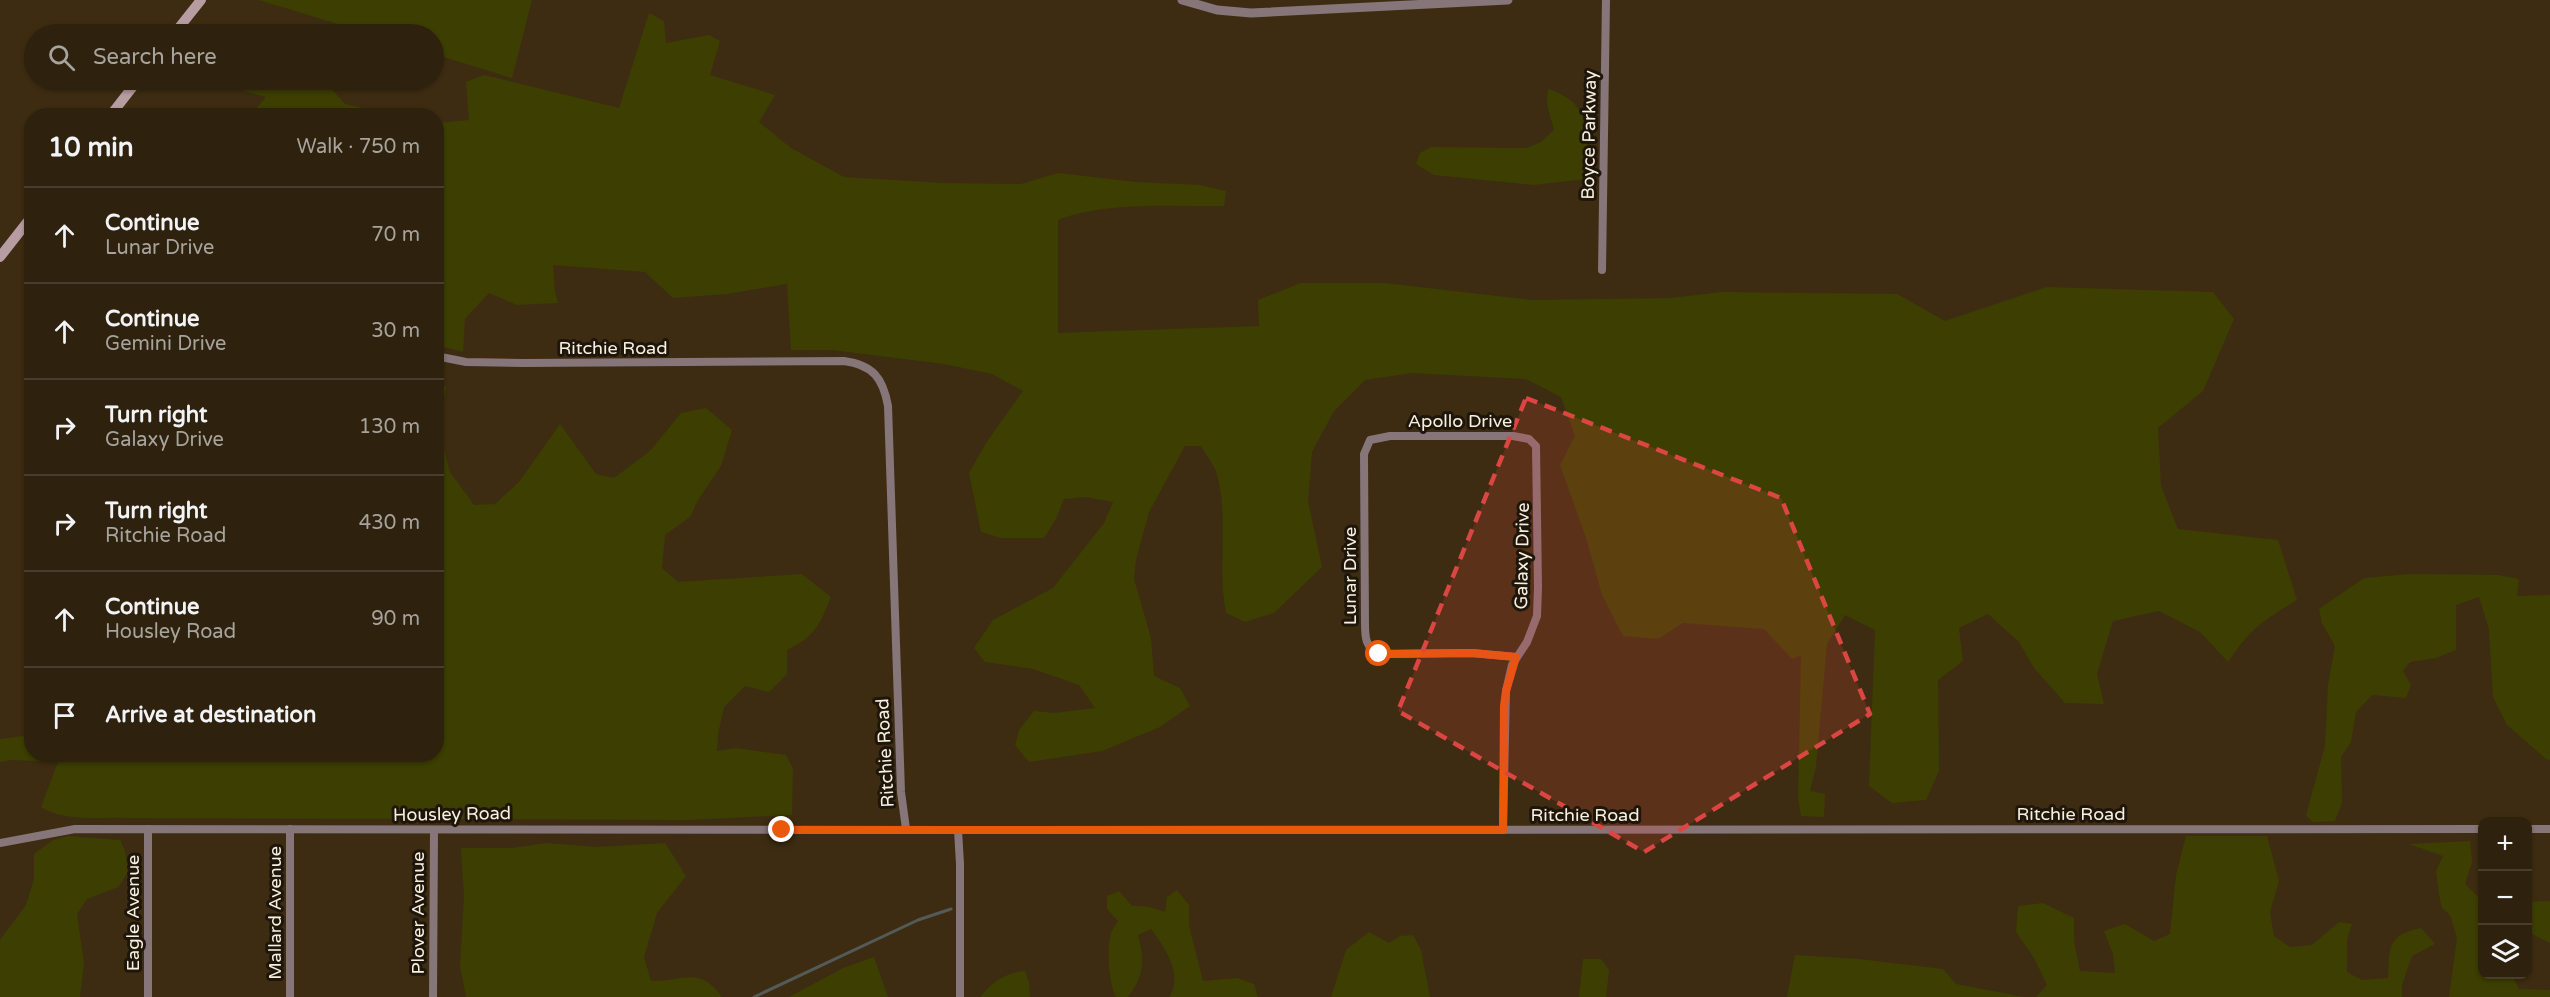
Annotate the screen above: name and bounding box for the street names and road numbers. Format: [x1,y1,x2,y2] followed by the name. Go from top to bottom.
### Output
[1577,70,1601,200] street label: Boyce Parkway
[558,337,668,359] street label: Ritchie Road
[1408,410,1512,432] street label: Apollo Drive
[1510,502,1534,610] street label: Galaxy Drive
[1339,527,1361,625] street label: Lunar Drive
[871,698,899,808] street label: Ritchie Road
[393,802,511,826] street label: Housley Road
[2016,803,2126,825] street label: Ritchie Road
[1530,804,1640,826] street label: Ritchie Road
[264,846,286,980] street label: Mallard Avenue
[407,852,429,974] street label: Plover Avenue
[122,855,144,971] street label: Eagle Avenue

